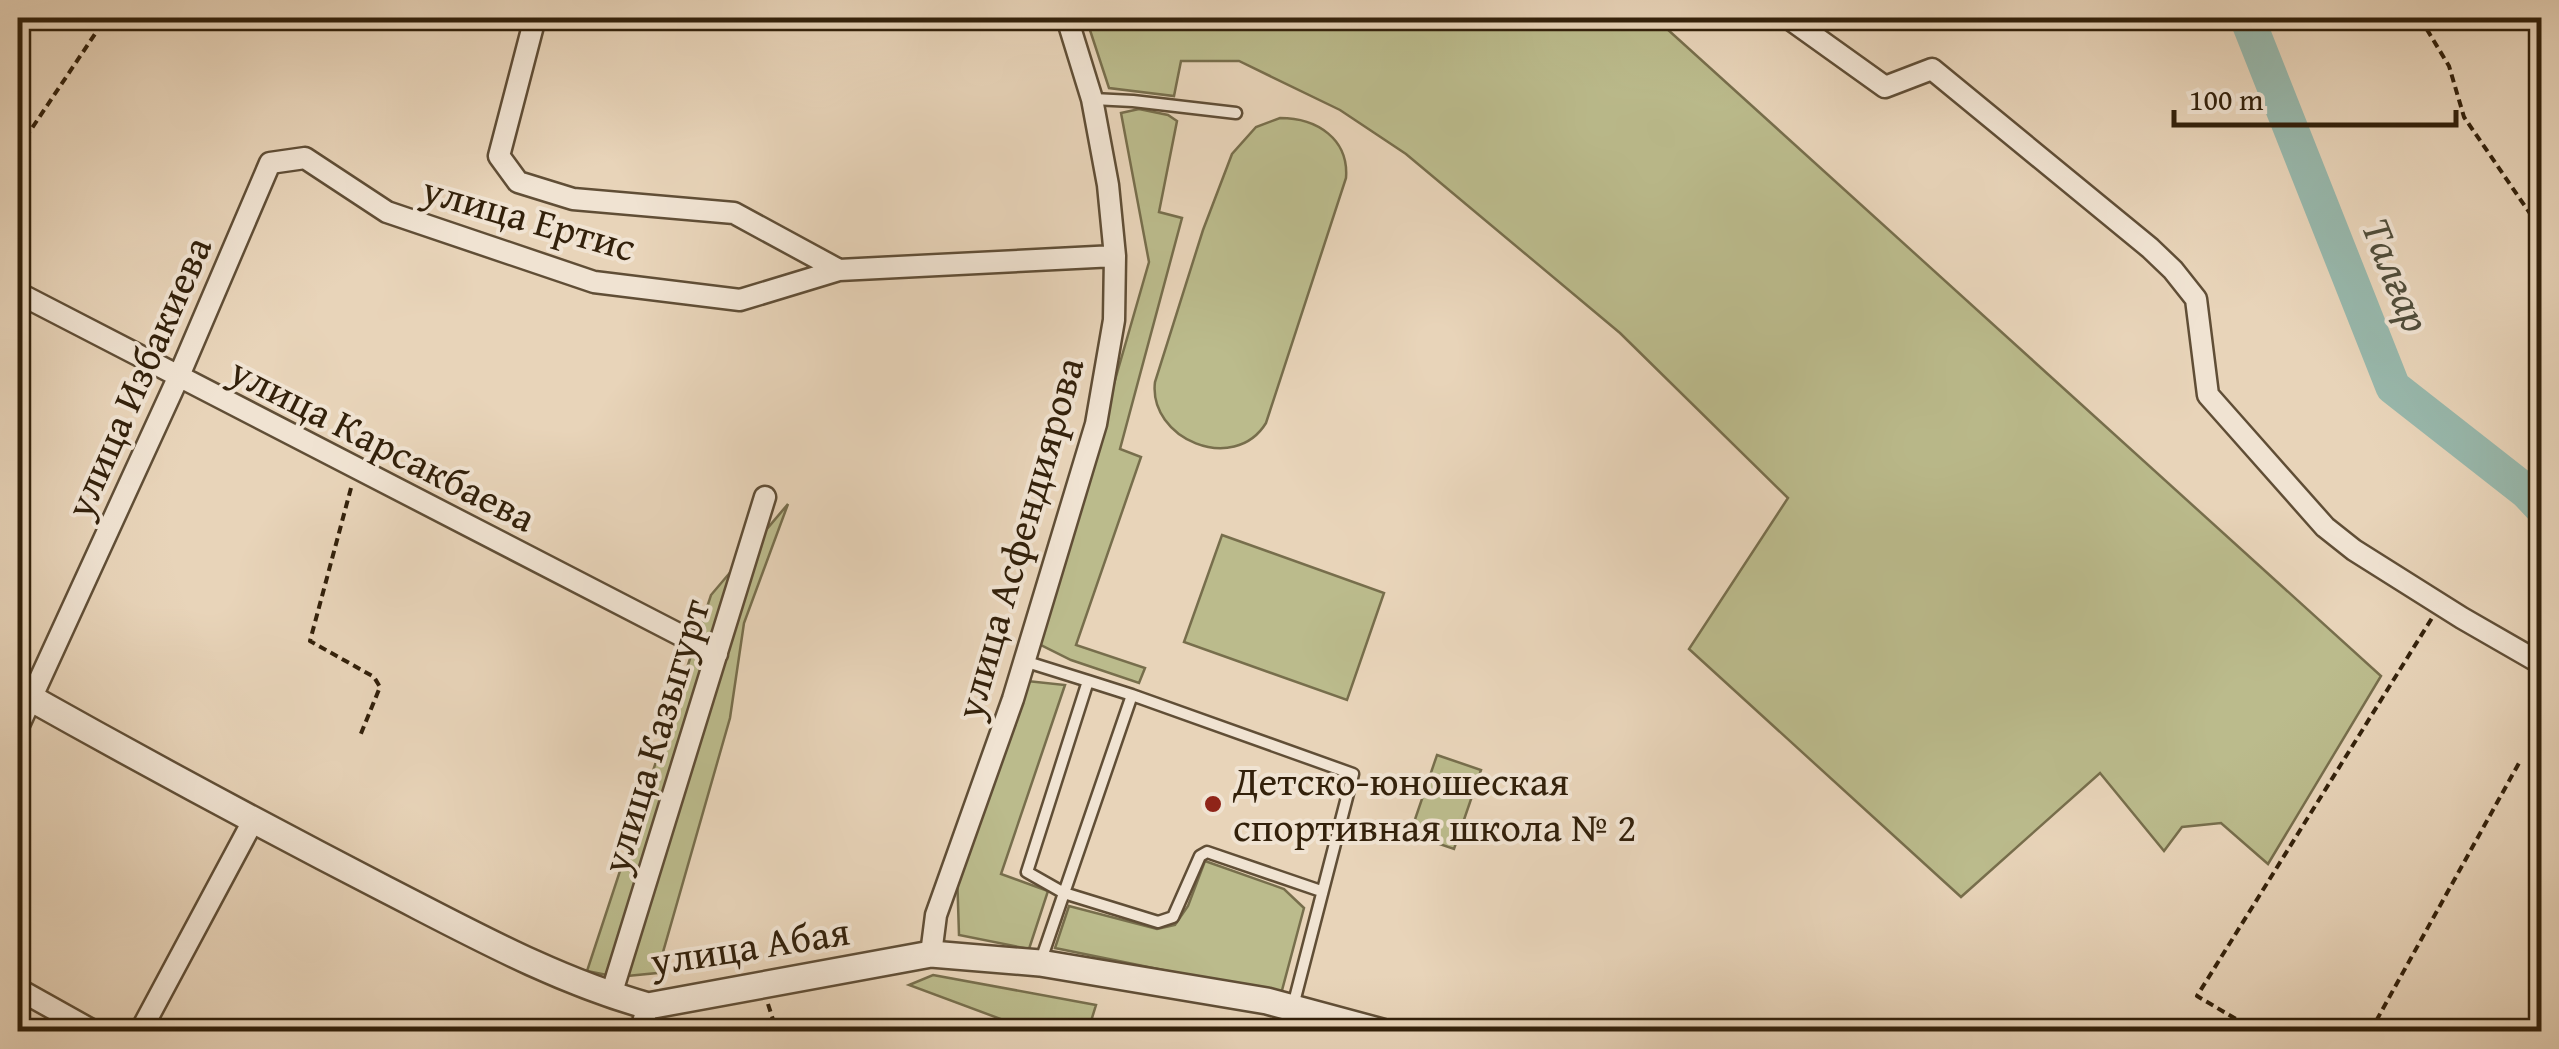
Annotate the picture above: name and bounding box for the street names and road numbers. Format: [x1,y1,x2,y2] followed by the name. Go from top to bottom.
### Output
[415,159,643,276] street label: улица Ертис
[49,227,226,528] street label: улица Избакиева
[219,340,547,546] street label: улица Карсакбаева
[938,350,1098,727] street label: улица Асфендиярова
[585,591,724,881] street label: улица Казыгурт
[645,901,854,991] street label: улица Абая

